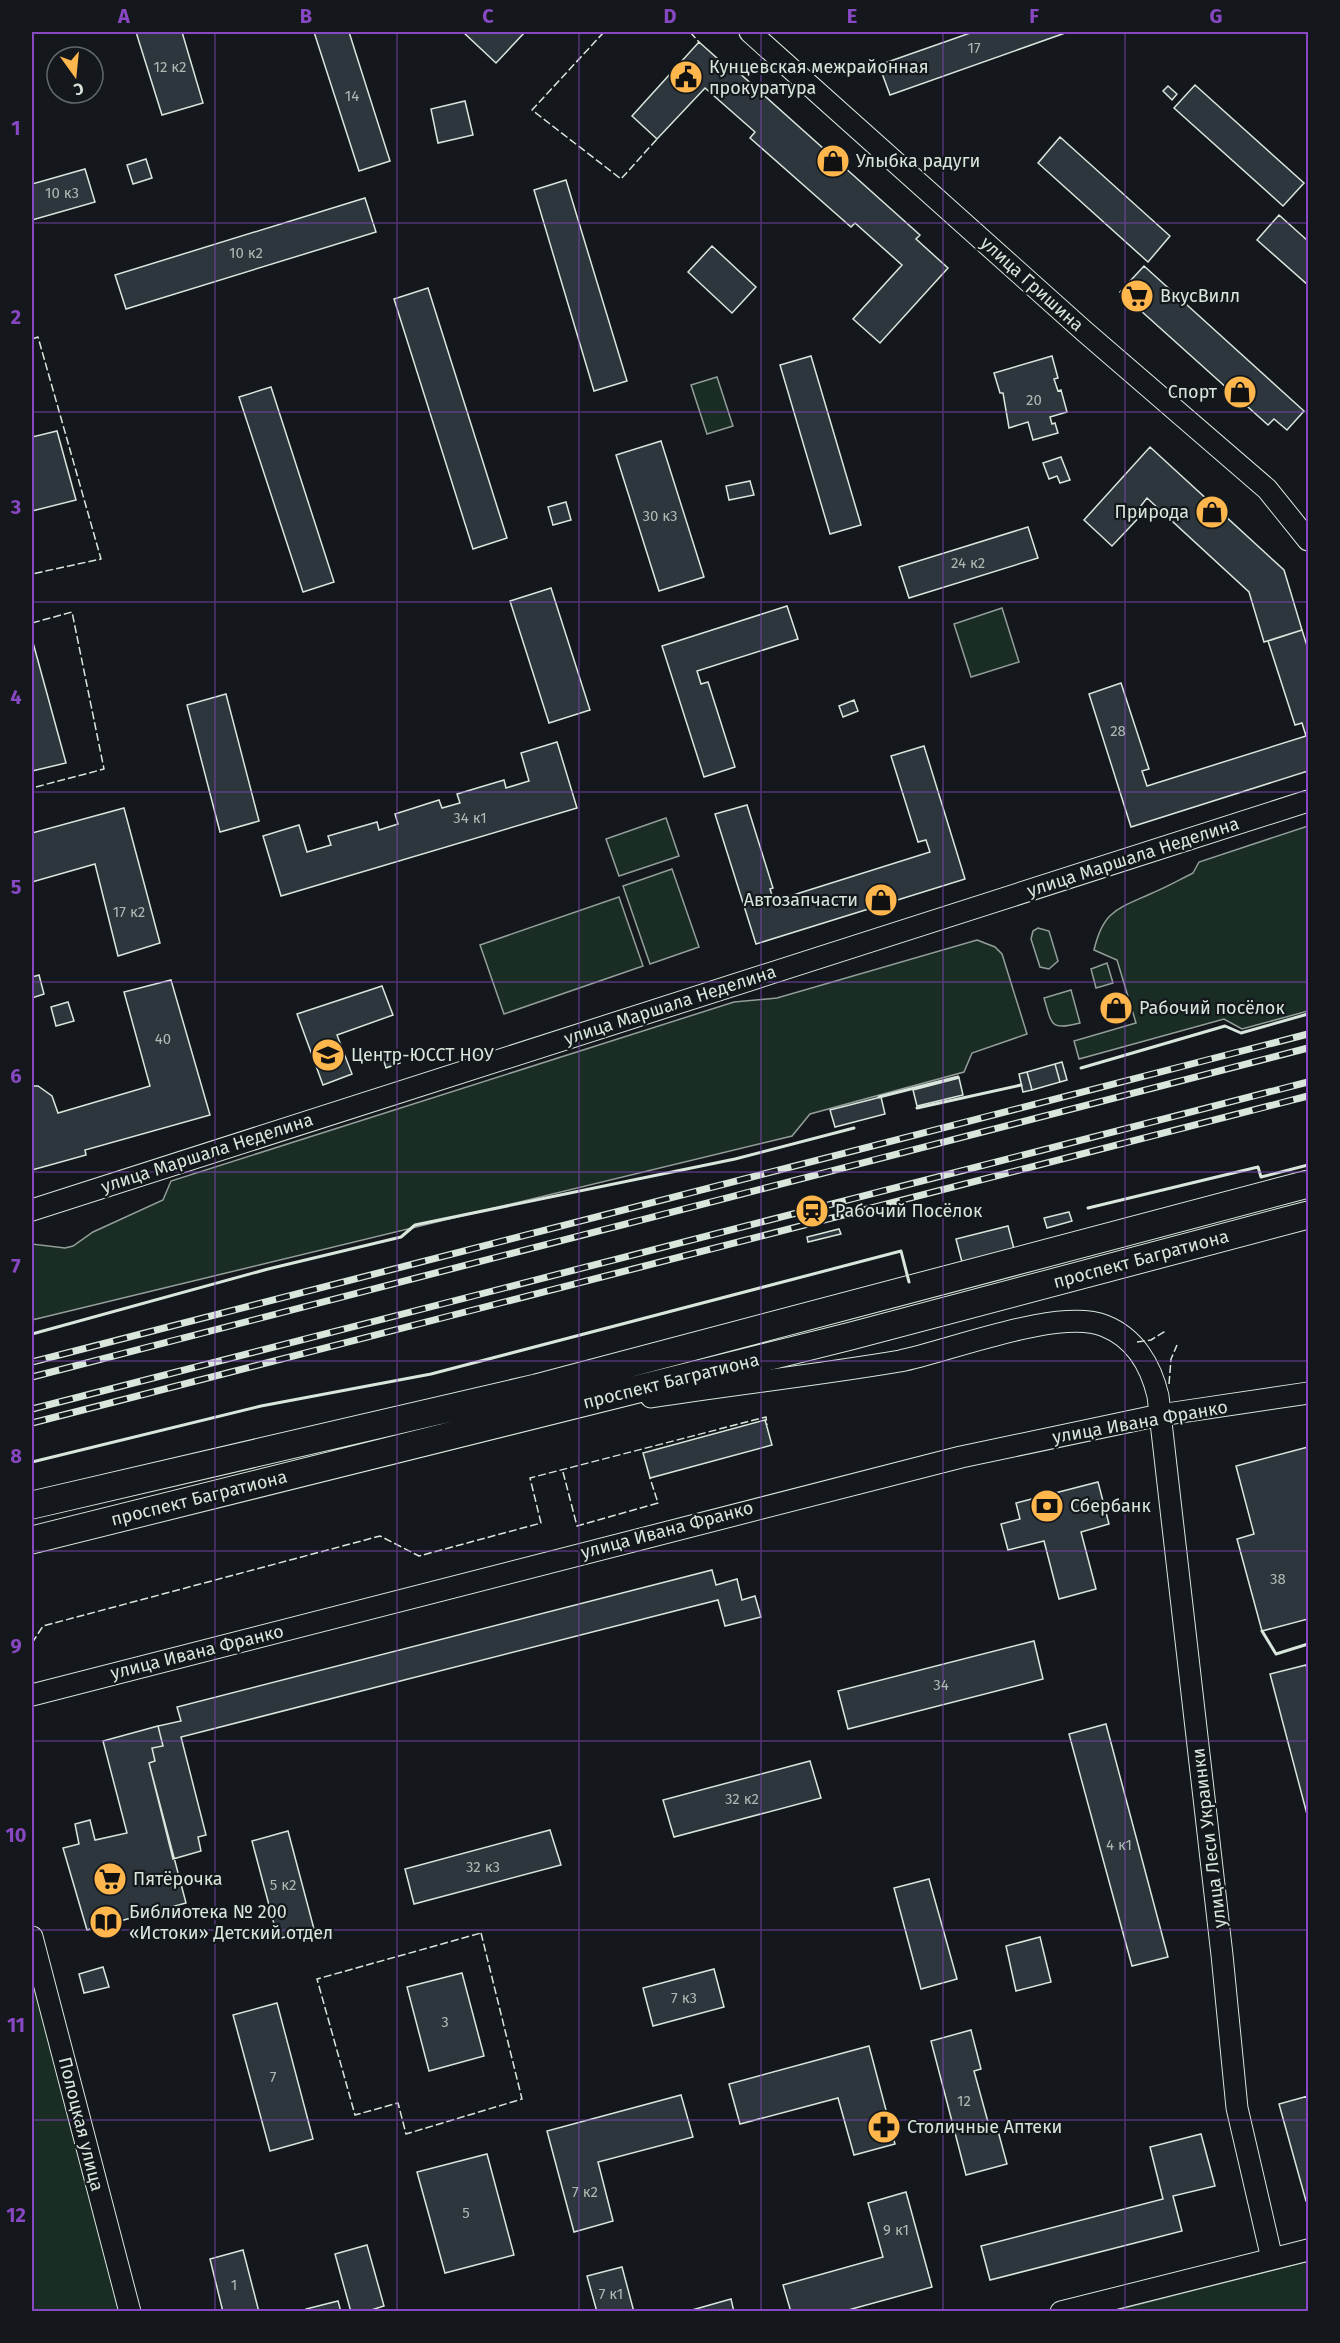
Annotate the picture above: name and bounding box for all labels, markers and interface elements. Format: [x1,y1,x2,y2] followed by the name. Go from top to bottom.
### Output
[117,4,131,28] text: A
[300,4,312,28] text: B
[482,4,494,28] text: C
[663,4,677,28] text: D
[847,4,857,28] text: E
[1029,4,1039,28] text: F
[1210,4,1222,28] text: G
[967,39,981,57] house number: 17
[45,45,105,105] north arrow
[709,56,929,99] place label: Кунцевская межрайонная прокуратура
[153,58,187,76] house number: 12 к2
[668,59,704,95] public building icon: Кунцевская межрайонная прокуратура
[71,79,86,100] text: С
[345,87,359,105] house number: 14
[11,116,21,140] text: 1
[815,143,851,179] shop icon: Улыбка радуги
[856,150,980,172] place label: Улыбка радуги
[45,184,79,202] house number: 10 к3
[976,232,1088,336] street label: улица Гришина
[229,244,263,262] house number: 10 к2
[1119,278,1155,314] supermarket icon: ВкусВилл
[1160,285,1240,307] place label: ВкусВилл
[11,305,21,329] text: 2
[1222,374,1258,410] shop icon: Спорт
[1168,381,1218,403] place label: Спорт
[1026,391,1042,409] house number: 20
[1194,494,1230,530] shop icon: Природа
[10,495,21,519] text: 3
[1114,501,1189,523] place label: Природа
[642,507,678,525] house number: 30 к3
[951,554,985,572] house number: 24 к2
[10,685,22,709] text: 4
[1110,722,1126,740] house number: 28
[453,809,487,827] house number: 34 к1
[1024,812,1242,902] street label: улица Маршала Неделина
[11,875,22,899] text: 5
[863,882,899,918] shop icon: Автозапчасти
[744,889,858,911] place label: Автозапчасти
[113,903,145,921] house number: 17 к2
[561,960,779,1050] street label: улица Маршала Неделина
[1098,990,1134,1026] shop icon: Рабочий посёлок
[1139,997,1285,1019] place label: Рабочий посёлок
[155,1030,171,1048] house number: 40
[310,1037,346,1073] school or university icon: Центр-ЮССТ НОУ
[351,1044,494,1066] place label: Центр-ЮССТ НОУ
[10,1064,22,1088] text: 6
[98,1108,316,1198] street label: улица Маршала Неделина
[794,1193,830,1229] station icon: Рабочий Посёлок
[835,1200,983,1222] place label: Рабочий Посёлок
[1051,1225,1231,1293] street label: проспект Багратиона
[11,1254,21,1278] text: 7
[581,1348,761,1414] street label: проспект Багратиона
[1051,1396,1229,1448] street label: улица Ивана Франко
[10,1444,22,1468] text: 8
[109,1465,289,1531] street label: проспект Багратиона
[1029,1488,1065,1524] bank icon: Сбербанк
[1070,1495,1151,1517] place label: Сбербанк
[578,1496,756,1564] street label: улица Ивана Франко
[1270,1570,1286,1588] house number: 38
[108,1620,286,1684] street label: улица Ивана Франко
[10,1634,22,1658] text: 9
[933,1676,949,1694] house number: 34
[1187,1747,1231,1929] street label: улица Леси Украинки
[725,1790,759,1808] house number: 32 к2
[6,1823,26,1847] text: 10
[1106,1836,1132,1854] house number: 4 к1
[466,1858,500,1876] house number: 32 к3
[92,1861,128,1897] supermarket icon: Пятёрочка
[133,1868,223,1890] place label: Пятёрочка
[270,1876,296,1894] house number: 5 к2
[129,1901,333,1944] place label: Библиотека № 200 «Истоки» Детский отдел
[88,1904,124,1940] library icon: Библиотека № 200 «Истоки» Детский отдел
[671,1989,697,2007] house number: 7 к3
[7,2013,25,2037] text: 11
[441,2013,449,2031] house number: 3
[54,2055,108,2193] street label: Полоцкая улица
[270,2068,277,2086] house number: 7
[957,2092,971,2110] house number: 12
[866,2109,902,2145] pharmacy icon: Столичные Аптеки
[907,2116,1062,2138] place label: Столичные Аптеки
[572,2183,598,2201] house number: 7 к2
[6,2203,26,2227] text: 12
[462,2204,470,2222] house number: 5
[883,2221,909,2239] house number: 9 к1
[231,2276,237,2294] house number: 1
[599,2285,623,2303] house number: 7 к1

